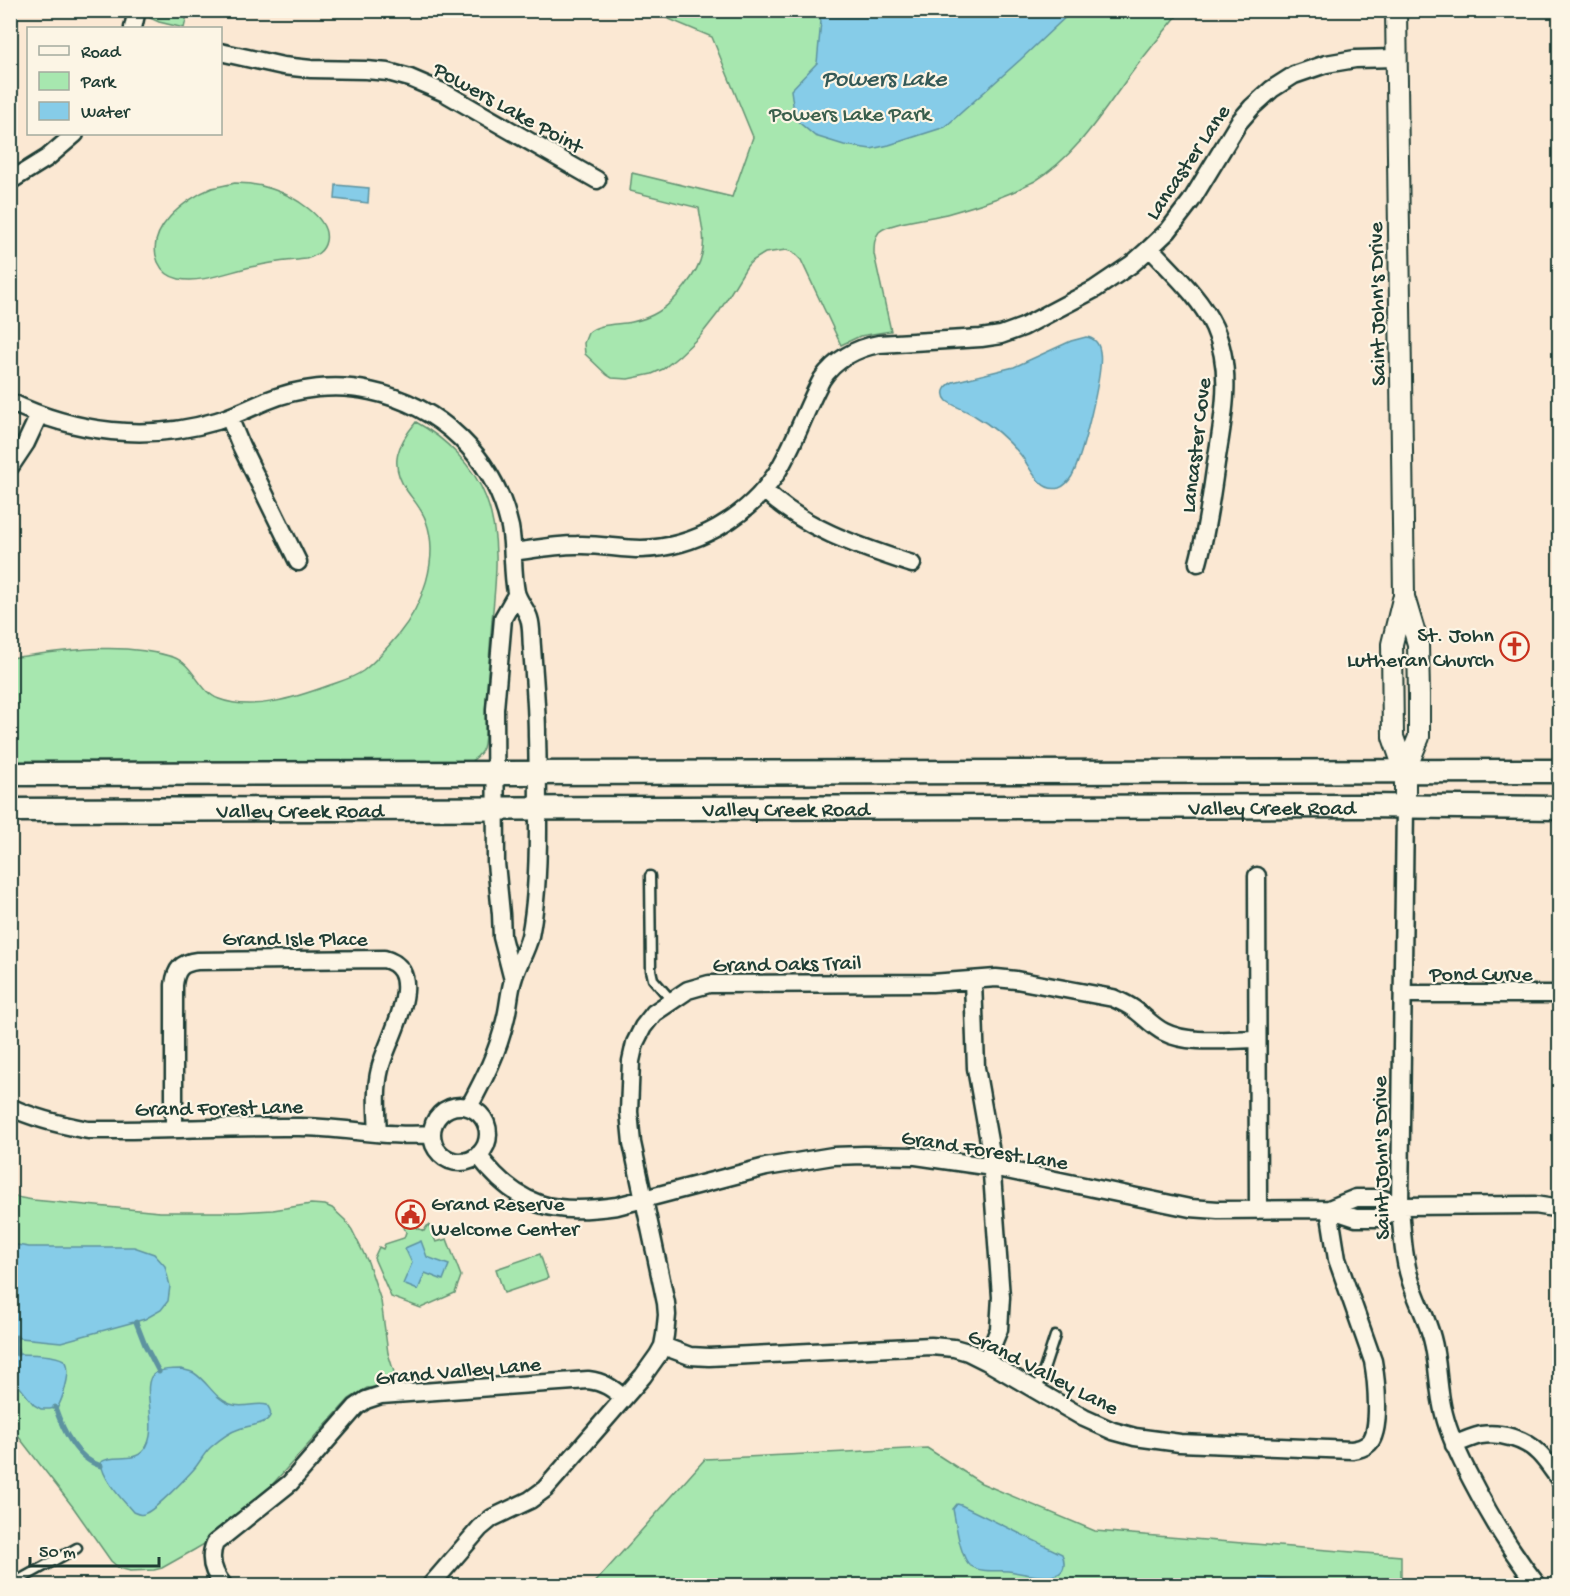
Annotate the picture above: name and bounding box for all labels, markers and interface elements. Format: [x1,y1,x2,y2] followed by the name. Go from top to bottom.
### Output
[27,27,222,135] legend
[81,43,122,64] text: Road
[427,57,588,162] street label: Powers Lake Point
[822,66,948,95] water label: Powers Lake
[80,73,117,94] text: Park
[1141,100,1238,226] street label: Lancaster Lane
[81,103,131,124] text: Water
[768,103,933,129] park label: Powers Lake Park
[1365,221,1393,386] street label: Saint John's Drive
[1177,376,1219,515] street label: Lancaster Cove
[1347,624,1495,675] place label: St. John Lutheran Church
[1499,630,1531,662] church icon: St. John Lutheran Church
[1187,797,1358,824] street label: Valley Creek Road
[701,798,872,825] street label: Valley Creek Road
[215,800,386,826] street label: Valley Creek Road
[222,928,368,954] street label: Grand Isle Place
[712,952,862,980] street label: Grand Oaks Trail
[1428,963,1533,989] street label: Pond Curve
[1369,1075,1397,1240] street label: Saint John's Drive
[135,1096,304,1124] street label: Grand Forest Lane
[899,1126,1070,1178] street label: Grand Forest Lane
[431,1193,581,1244] place label: Grand Reserve Welcome Center
[394,1199,426,1231] public building icon: Grand Reserve Welcome Center
[962,1324,1123,1423] street label: Grand Valley Lane
[375,1353,543,1393] street label: Grand Valley Lane
[30,1530,159,1568] scale bar
[39,1543,76,1564] text: 50 m

